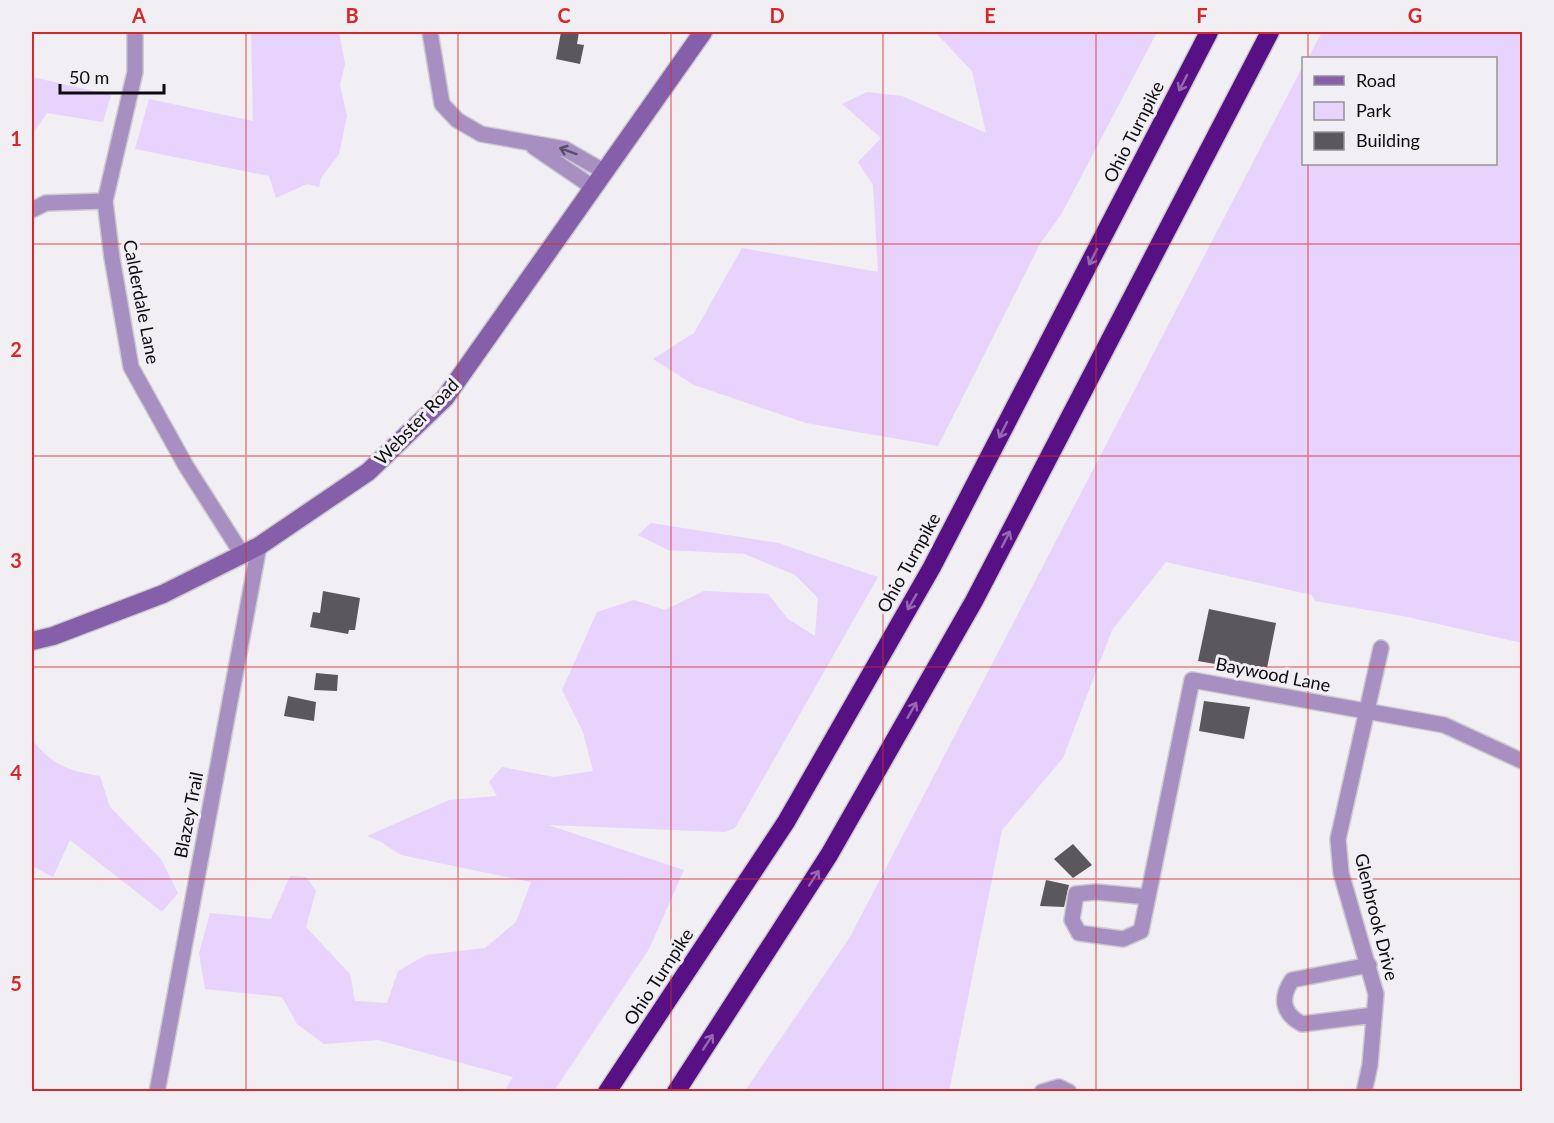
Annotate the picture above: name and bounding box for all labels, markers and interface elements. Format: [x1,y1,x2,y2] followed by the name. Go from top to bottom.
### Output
[131,3,146,27] text: A
[345,3,359,27] text: B
[557,3,571,27] text: C
[769,3,785,27] text: D
[984,3,996,27] text: E
[1196,3,1208,27] text: F
[1408,3,1422,27] text: G
[60,57,164,95] scale bar
[1302,57,1497,165] legend
[69,66,109,88] text: 50 m
[1356,69,1396,91] text: Road
[1177,74,1188,92] one-way arrow
[1098,77,1168,186] street label: Ohio Turnpike
[1356,99,1392,121] text: Park
[10,126,22,150] text: 1
[1356,129,1420,151] text: Building
[559,145,578,156] one-way arrow
[119,238,165,366] street label: Calderdale Lane
[1087,247,1098,265] one-way arrow
[10,337,22,361] text: 2
[370,374,463,469] street label: Webster Road
[997,420,1009,438] one-way arrow
[872,509,945,616] street label: Ohio Turnpike
[1001,531,1012,549] one-way arrow
[10,548,22,572] text: 3
[906,593,918,610] one-way arrow
[1214,652,1332,696] street label: Baywood Lane
[906,702,918,719] one-way arrow
[10,760,22,784] text: 4
[169,770,207,860] street label: Blazey Trail
[1351,851,1403,983] street label: Glenbrook Drive
[807,870,820,887] one-way arrow
[619,924,698,1029] street label: Ohio Turnpike
[10,971,22,995] text: 5
[702,1035,714,1051] one-way arrow

